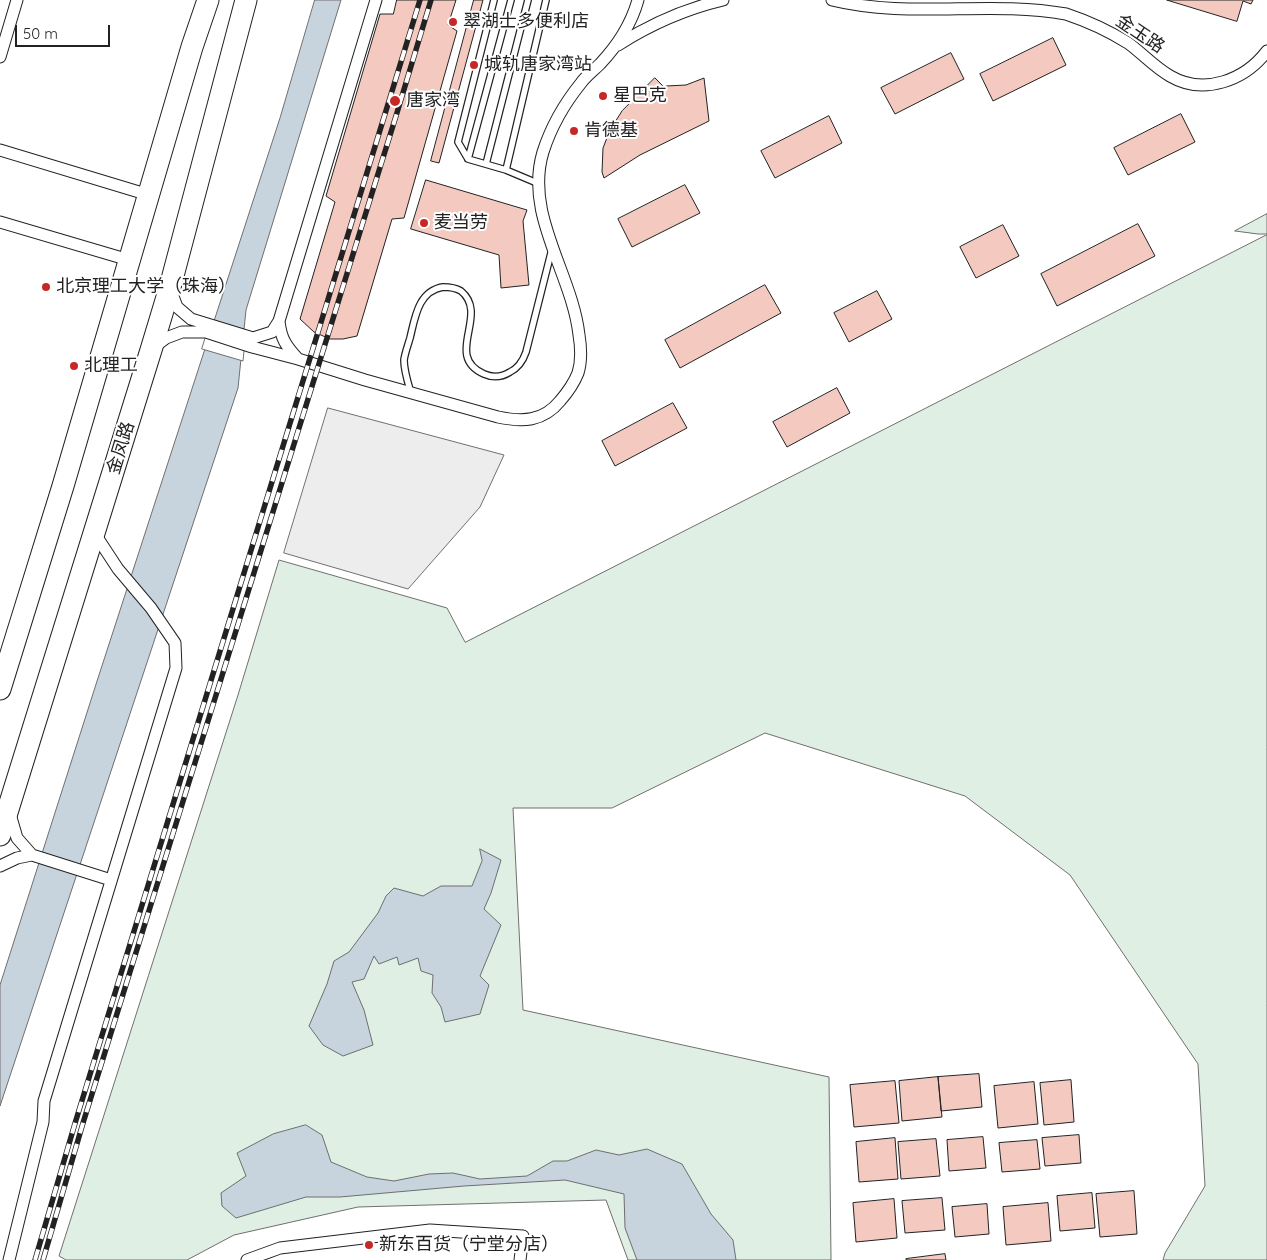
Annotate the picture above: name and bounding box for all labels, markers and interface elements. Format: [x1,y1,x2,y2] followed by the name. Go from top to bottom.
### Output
[1112,10,1168,58] street label: 金玉路
[463,11,589,33] place label: 翠湖士多便利店
[18,15,112,47] scale bar
[447,16,459,28] marker: 翠湖士多便利店
[23,24,58,43] text: 50 m
[484,54,592,76] place label: 城轨唐家湾站
[468,59,480,71] marker: 城轨唐家湾站
[613,85,667,107] place label: 星巴克
[406,90,460,112] place label: 唐家湾
[597,90,609,102] marker: 星巴克
[388,94,402,108] marker: 唐家湾
[584,120,638,142] place label: 肯德基
[568,125,580,137] marker: 肯德基
[434,212,488,234] place label: 麦当劳
[418,217,430,229] marker: 麦当劳
[56,276,236,298] place label: 北京理工大学（珠海）
[40,281,52,293] marker: 北京理工大学（珠海）
[84,355,138,377] place label: 北理工
[68,360,80,372] marker: 北理工
[103,419,139,477] street label: 金凤路
[379,1234,559,1256] place label: 新东百货（宁堂分店）
[363,1239,375,1251] marker: 新东百货（宁堂分店）

